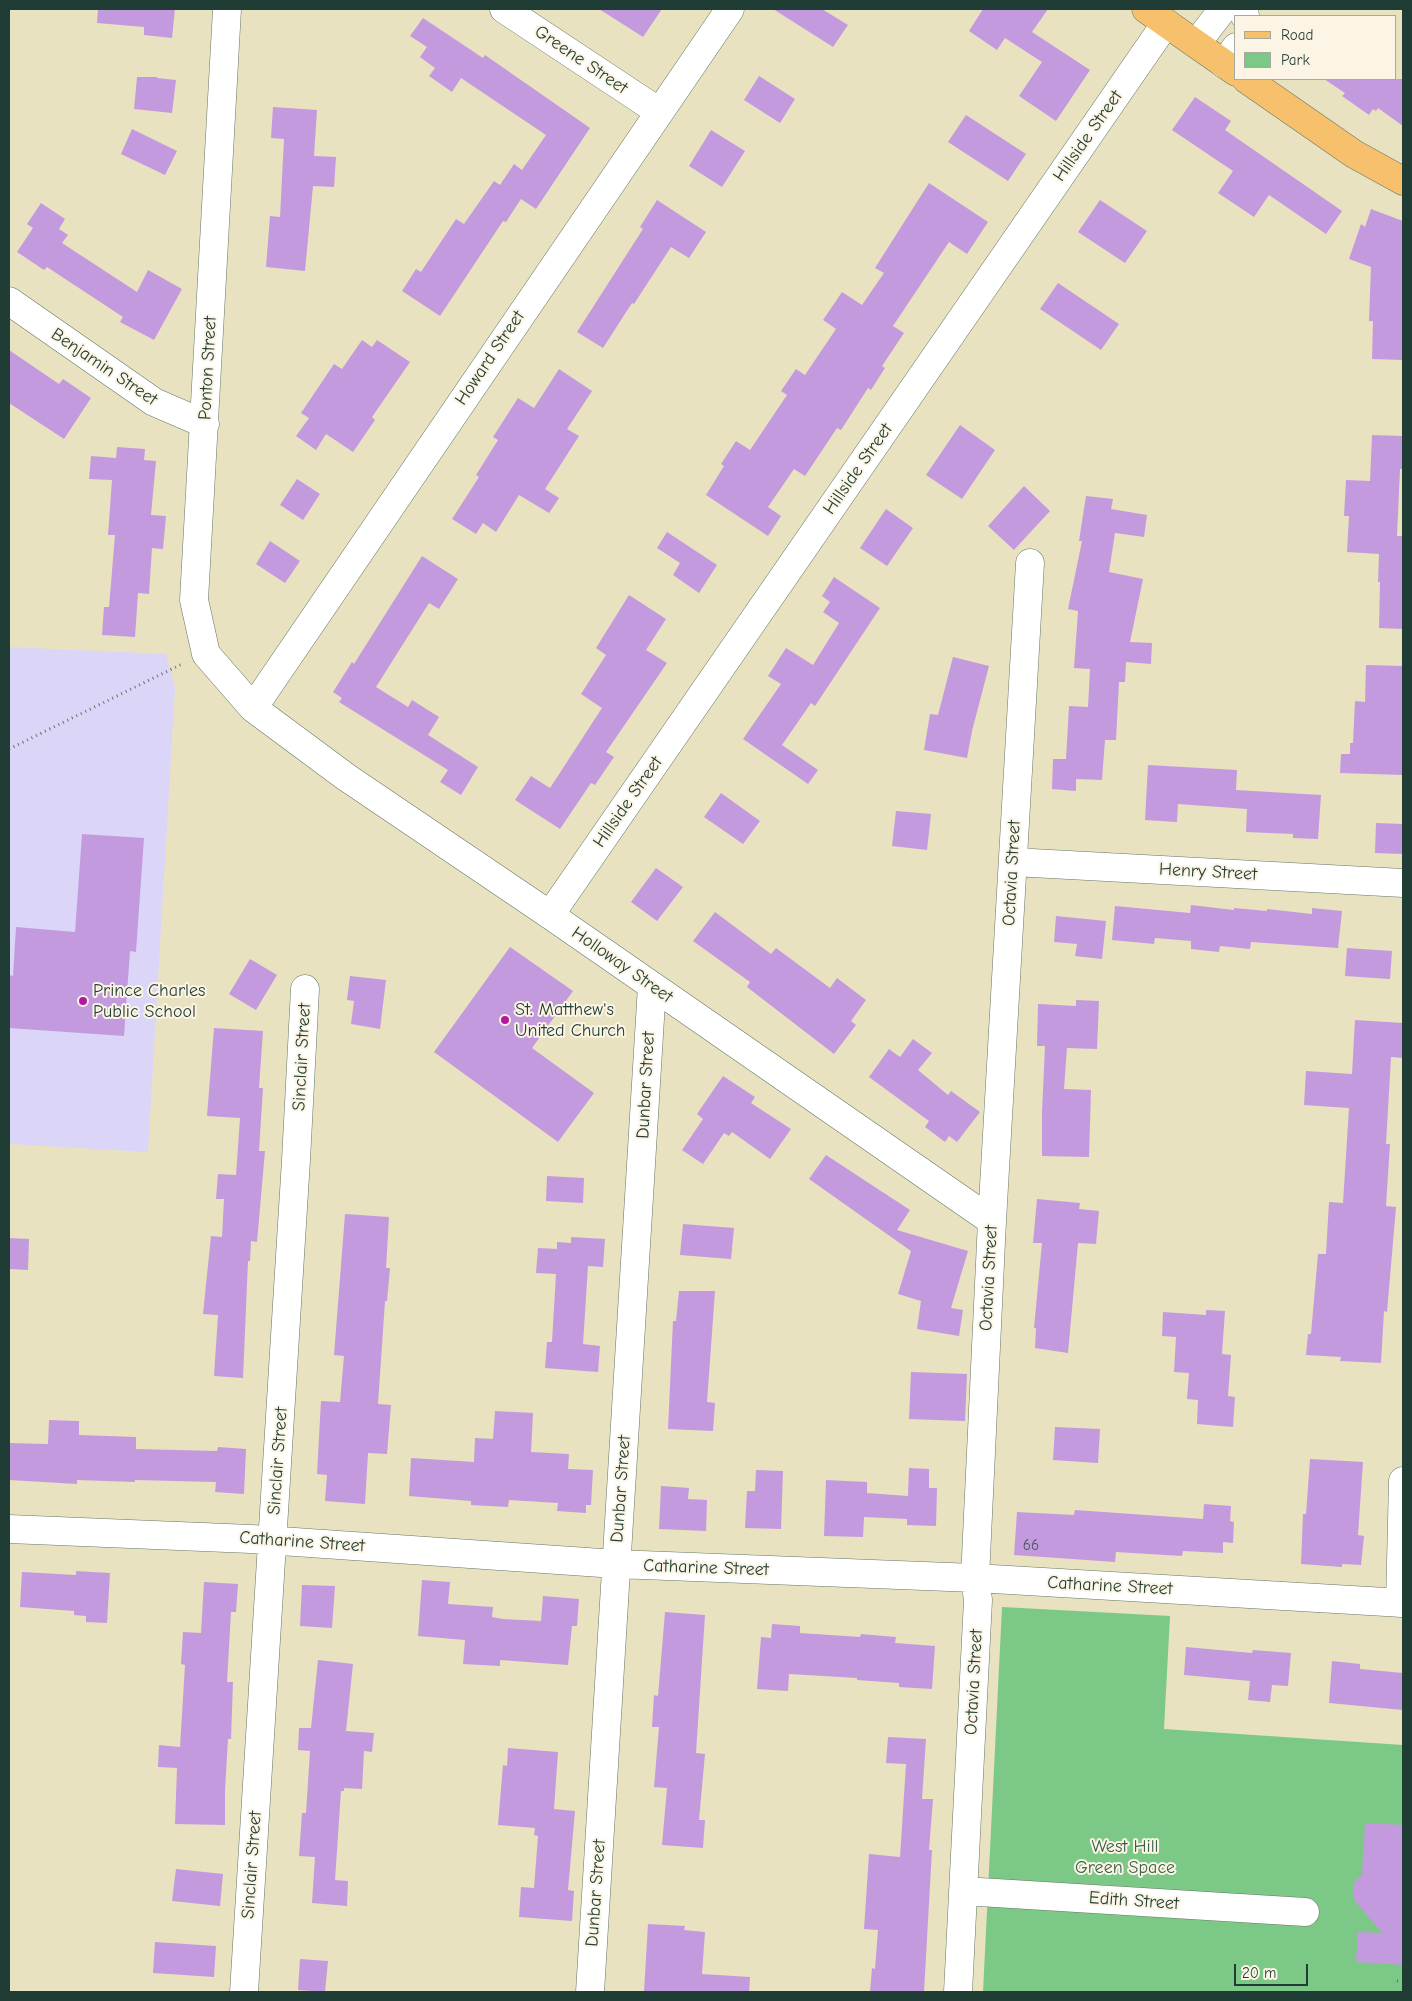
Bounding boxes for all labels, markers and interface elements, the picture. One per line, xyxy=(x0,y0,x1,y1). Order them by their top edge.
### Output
legend xyxy=(1234,15,1397,80)
street label: Greene Street xyxy=(530,21,632,99)
text: Road xyxy=(1281,26,1313,44)
text: Park xyxy=(1281,51,1310,69)
street label: Hillside Street xyxy=(1049,86,1127,186)
street label: Howard Street xyxy=(450,307,530,409)
street label: Ponton Street xyxy=(194,316,222,420)
street label: Benjamin Street xyxy=(47,323,161,411)
street label: Hillside Street xyxy=(819,419,897,519)
street label: Hillside Street xyxy=(589,752,667,852)
street label: Octavia Street xyxy=(998,819,1026,927)
street label: Henry Street xyxy=(1158,859,1258,885)
street label: Holloway Street xyxy=(567,922,677,1008)
place label: Prince Charles Public School xyxy=(93,980,206,1022)
marker: Prince Charles Public School xyxy=(77,995,89,1007)
place label: St. Matthew's United Church xyxy=(515,999,626,1042)
street label: Sinclair Street xyxy=(288,1002,316,1112)
marker: St. Matthew's United Church xyxy=(499,1014,511,1026)
street label: Dunbar Street xyxy=(632,1031,660,1139)
street label: Octavia Street xyxy=(975,1224,1003,1332)
street label: Sinclair Street xyxy=(263,1406,293,1516)
street label: Dunbar Street xyxy=(606,1435,636,1543)
street label: Catharine Street xyxy=(239,1527,365,1557)
house number: 66 xyxy=(1023,1537,1039,1555)
street label: Catharine Street xyxy=(643,1555,769,1581)
street label: Catharine Street xyxy=(1047,1572,1173,1600)
street label: Octavia Street xyxy=(960,1628,988,1736)
street label: Sinclair Street xyxy=(237,1810,267,1920)
park label: West Hill Green Space xyxy=(1075,1836,1175,1878)
street label: Dunbar Street xyxy=(581,1839,611,1947)
street label: Edith Street xyxy=(1088,1887,1180,1915)
scale bar xyxy=(1237,1954,1311,1986)
text: 20 m xyxy=(1242,1964,1276,1982)

